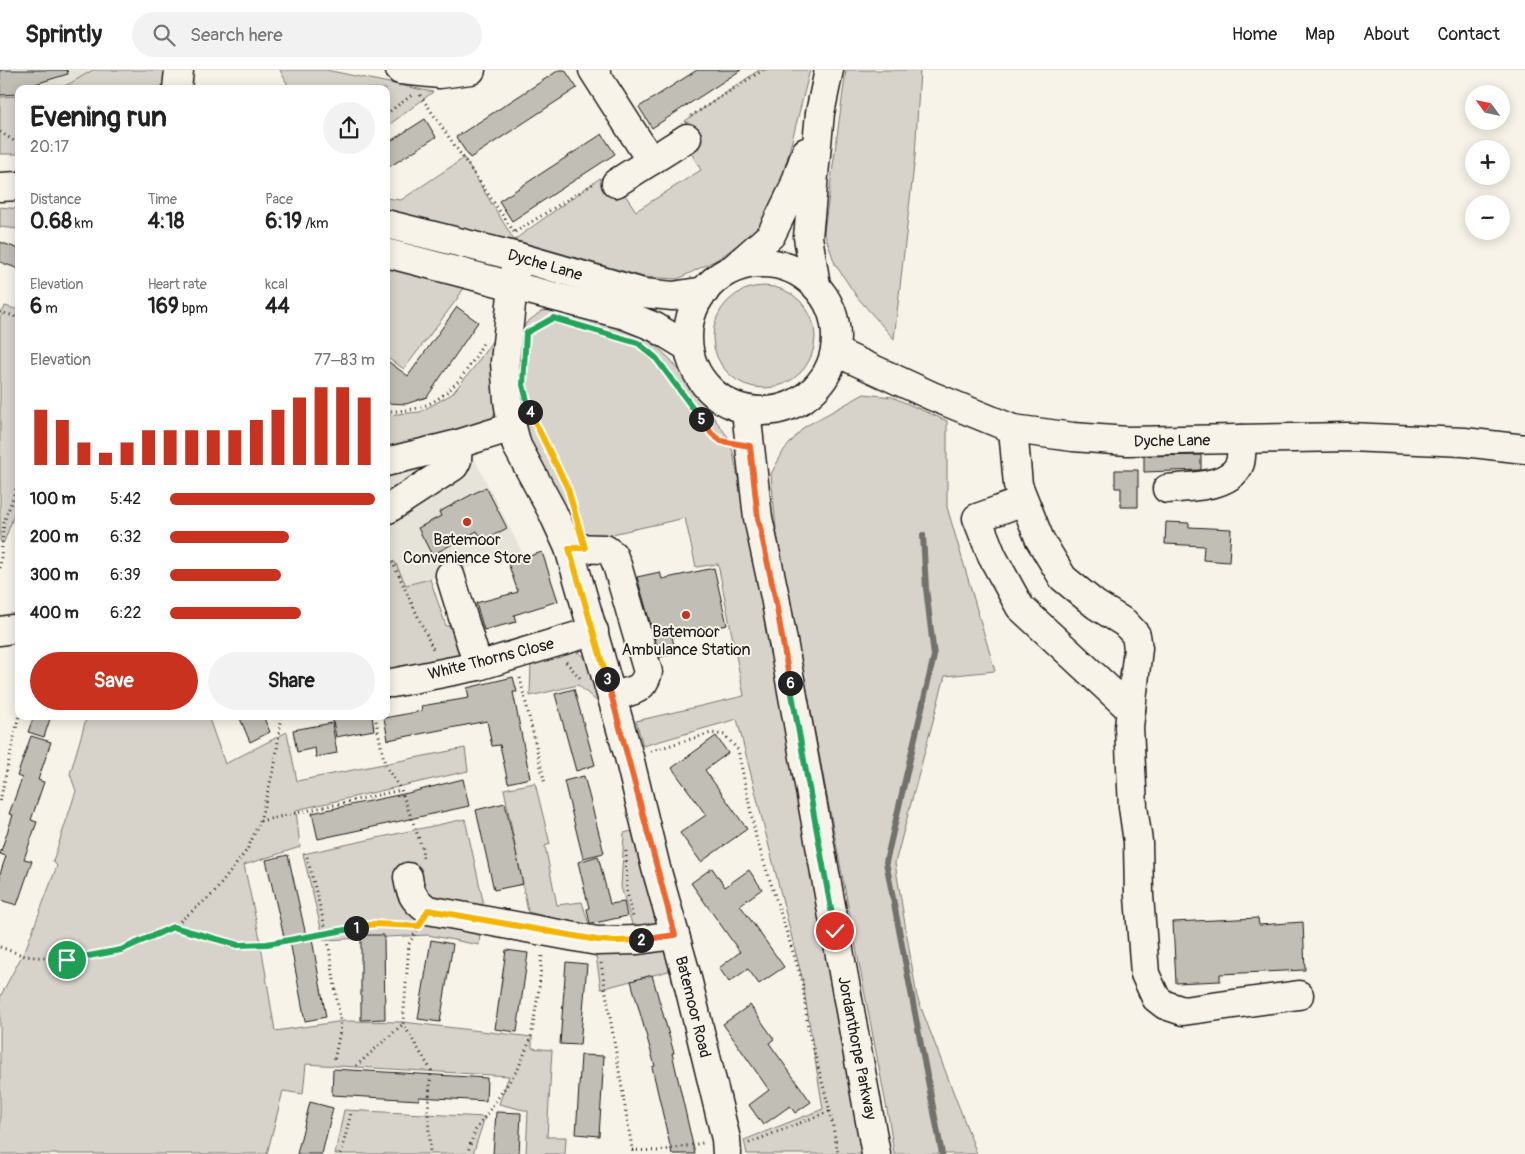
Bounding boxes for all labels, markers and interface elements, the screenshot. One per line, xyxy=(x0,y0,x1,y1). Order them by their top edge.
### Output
search box xyxy=(132,12,482,57)
text: Sprintly xyxy=(25,20,102,49)
icon: search xyxy=(150,21,178,49)
text: Search here xyxy=(190,23,283,47)
text: Home xyxy=(1232,23,1277,46)
text: Map xyxy=(1305,23,1335,46)
text: About xyxy=(1363,23,1409,46)
text: Contact xyxy=(1437,23,1500,46)
north arrow xyxy=(1465,85,1510,130)
map controls xyxy=(1465,85,1510,240)
text: Evening run xyxy=(30,100,167,135)
button: share xyxy=(323,102,375,154)
text: 20:17 xyxy=(30,137,69,157)
button: + xyxy=(1465,140,1510,185)
text: Distance xyxy=(30,191,81,208)
text: Time xyxy=(148,191,177,208)
text: Pace xyxy=(265,191,293,208)
button: − xyxy=(1465,195,1510,240)
text: 0.68 xyxy=(30,208,72,235)
text: 4:18 xyxy=(148,208,184,235)
text: 6:19 xyxy=(265,208,302,235)
text: km xyxy=(72,215,93,232)
text: /km xyxy=(302,215,329,232)
street label: Dyche Lane xyxy=(505,245,585,285)
text: Elevation xyxy=(30,276,83,293)
text: Heart rate xyxy=(148,276,207,293)
text: kcal xyxy=(265,276,288,293)
text: 6 xyxy=(30,293,42,320)
text: 169 xyxy=(148,293,179,320)
text: 44 xyxy=(265,293,290,320)
text: m xyxy=(42,300,58,317)
text: bpm xyxy=(179,300,208,317)
text: Elevation xyxy=(30,350,91,370)
text: 77–83 m xyxy=(314,350,375,370)
pin: 4 xyxy=(518,400,542,424)
text: 4 xyxy=(526,404,535,421)
pin: 5 xyxy=(688,406,714,432)
text: 5 xyxy=(698,411,705,428)
street label: Dyche Lane xyxy=(1133,430,1211,452)
text: 100 m xyxy=(30,489,76,509)
text: 5:42 xyxy=(110,489,141,509)
marker: Batemoor Convenience Store xyxy=(461,516,473,528)
text: 200 m xyxy=(30,527,78,547)
text: 6:32 xyxy=(110,527,141,547)
place label: Batemoor Convenience Store xyxy=(403,530,531,568)
text: 300 m xyxy=(30,565,78,585)
text: 6:39 xyxy=(110,565,141,585)
text: 400 m xyxy=(30,603,79,623)
text: 6:22 xyxy=(110,603,141,623)
marker: Batemoor Ambulance Station xyxy=(680,609,692,621)
place label: Batemoor Ambulance Station xyxy=(621,622,751,660)
street label: White Thorns Close xyxy=(426,634,556,684)
button: Save xyxy=(30,652,198,710)
button: Share xyxy=(208,652,375,710)
pin: 3 xyxy=(594,666,620,692)
pin: 6 xyxy=(778,670,802,696)
text: 3 xyxy=(604,671,611,688)
text: 6 xyxy=(786,675,795,692)
pin xyxy=(814,910,856,952)
pin: 1 xyxy=(344,916,368,940)
icon: check xyxy=(821,917,849,945)
text: 1 xyxy=(354,920,359,937)
pin: 2 xyxy=(628,928,654,952)
text: 2 xyxy=(638,932,645,949)
pin xyxy=(46,939,88,981)
icon: arrive xyxy=(53,946,81,974)
street label: Batemoor Road xyxy=(671,954,715,1060)
street label: Jordanthorpe Parkway xyxy=(833,975,881,1122)

